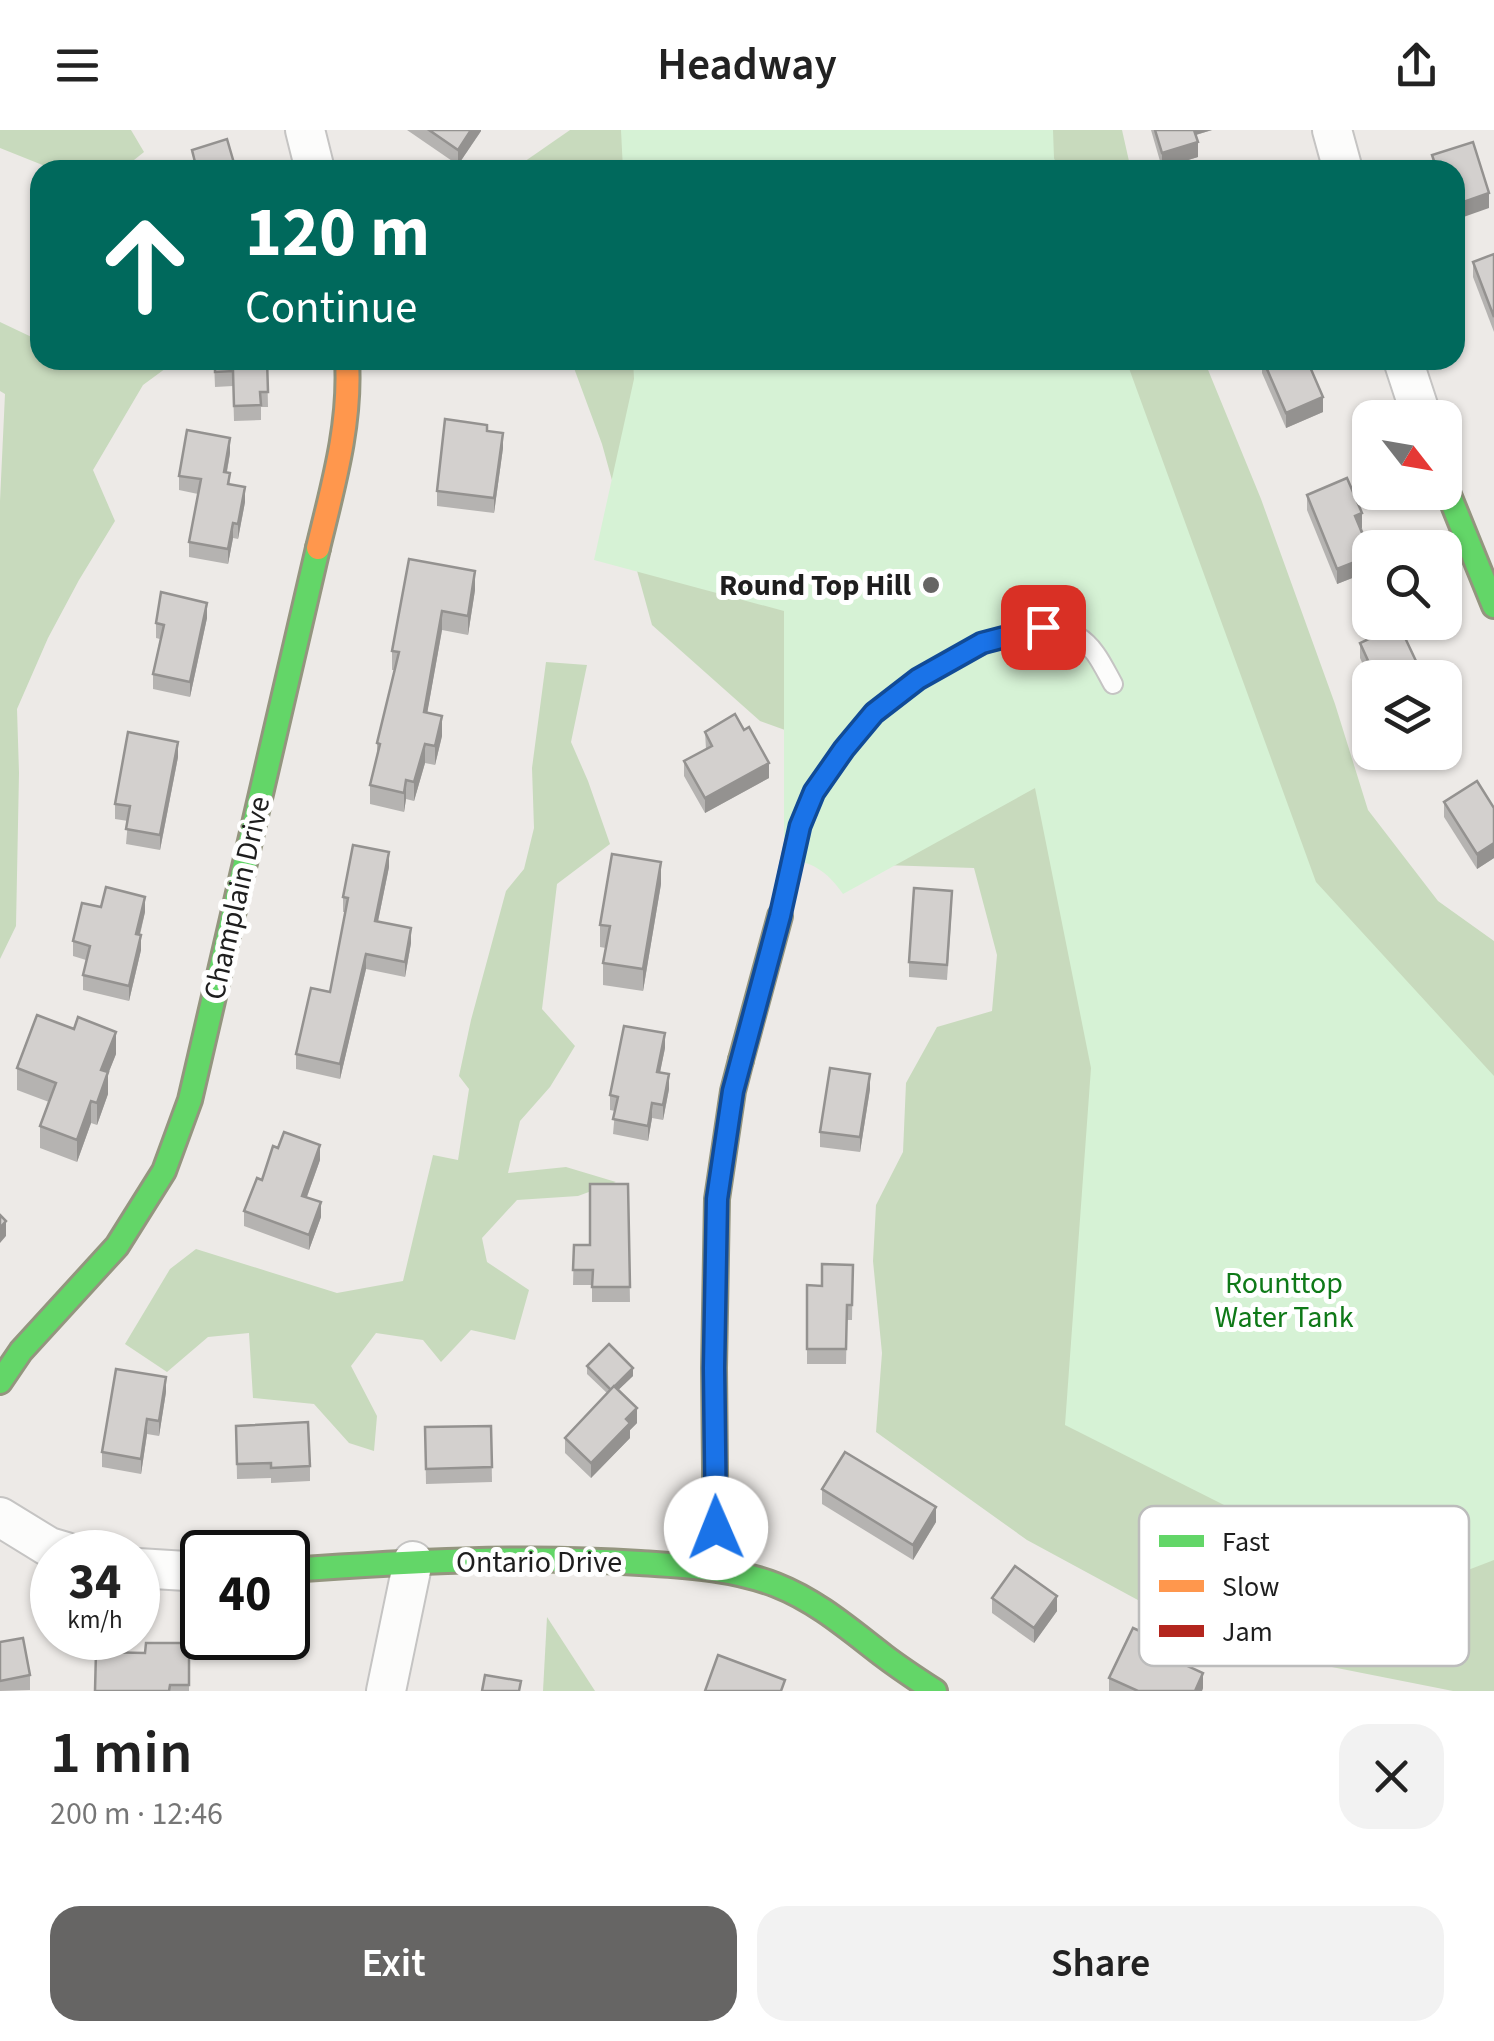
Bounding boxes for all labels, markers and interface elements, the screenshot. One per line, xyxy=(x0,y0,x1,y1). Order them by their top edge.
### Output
text: Headway xyxy=(657,33,837,97)
icon: menu xyxy=(50,38,105,93)
icon: share xyxy=(1389,38,1444,93)
text: 120 m xyxy=(245,183,430,283)
icon: ahead xyxy=(80,200,210,330)
text: Continue xyxy=(245,276,417,340)
north arrow xyxy=(1352,400,1462,510)
map controls xyxy=(1352,400,1462,770)
button: search xyxy=(1352,530,1462,640)
place label: Round Top Hill xyxy=(719,564,911,607)
marker: Round Top Hill xyxy=(920,574,942,596)
pin xyxy=(1001,585,1086,670)
icon: arrive xyxy=(1016,600,1071,655)
button: layers xyxy=(1352,660,1462,770)
street label: Champlain Drive xyxy=(193,792,281,1004)
park label: Rounttop Water Tank xyxy=(1214,1262,1354,1339)
position arrow xyxy=(664,1476,768,1580)
legend xyxy=(1139,1506,1469,1666)
text: Fast xyxy=(1222,1522,1270,1562)
speed limit sign: 40 xyxy=(180,1530,310,1660)
street label: Ontario Drive xyxy=(456,1541,622,1584)
text: 34 xyxy=(69,1547,121,1618)
text: Slow xyxy=(1222,1567,1279,1607)
text: km/h xyxy=(67,1602,123,1638)
text: Jam xyxy=(1222,1612,1273,1652)
text: 1 min xyxy=(50,1711,193,1796)
button: close xyxy=(1339,1724,1444,1829)
text: 200 m · 12:46 xyxy=(50,1791,223,1837)
button: Exit xyxy=(50,1906,737,2021)
button: Share xyxy=(757,1906,1444,2021)

